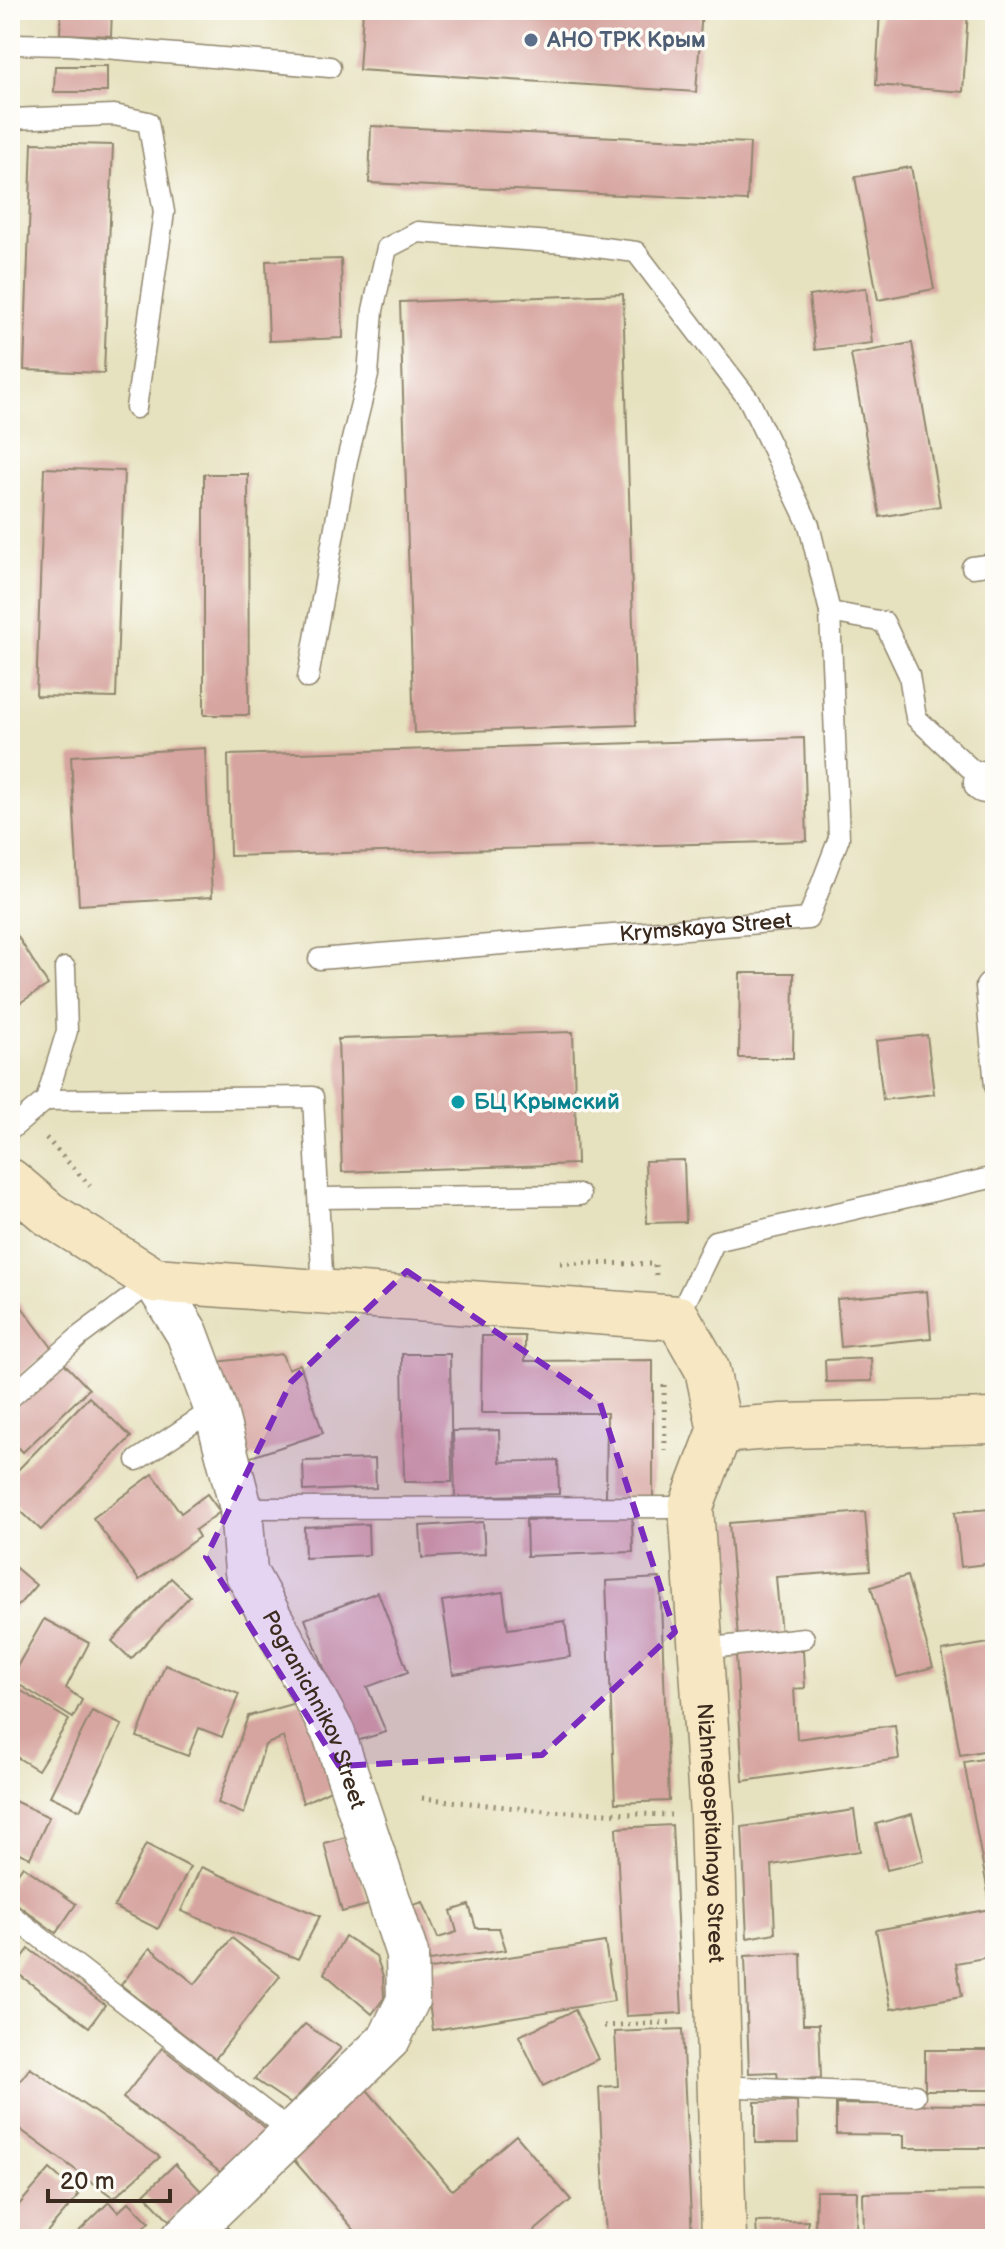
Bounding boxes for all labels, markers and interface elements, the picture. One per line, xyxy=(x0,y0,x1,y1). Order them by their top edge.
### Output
place label: АНО ТРК Крым xyxy=(546,27,706,54)
marker: АНО ТРК Крым xyxy=(522,31,540,49)
street label: Krymskaya Street xyxy=(618,907,793,948)
place label: БЦ Крымский xyxy=(474,1089,620,1116)
marker: БЦ Крымский xyxy=(449,1093,467,1111)
street label: Pogranichnikov Street xyxy=(256,1606,371,1812)
street label: Nizhnegospitalnaya Street xyxy=(691,1702,730,1964)
scale bar xyxy=(48,2153,170,2203)
text: 20 m xyxy=(60,2167,115,2196)

